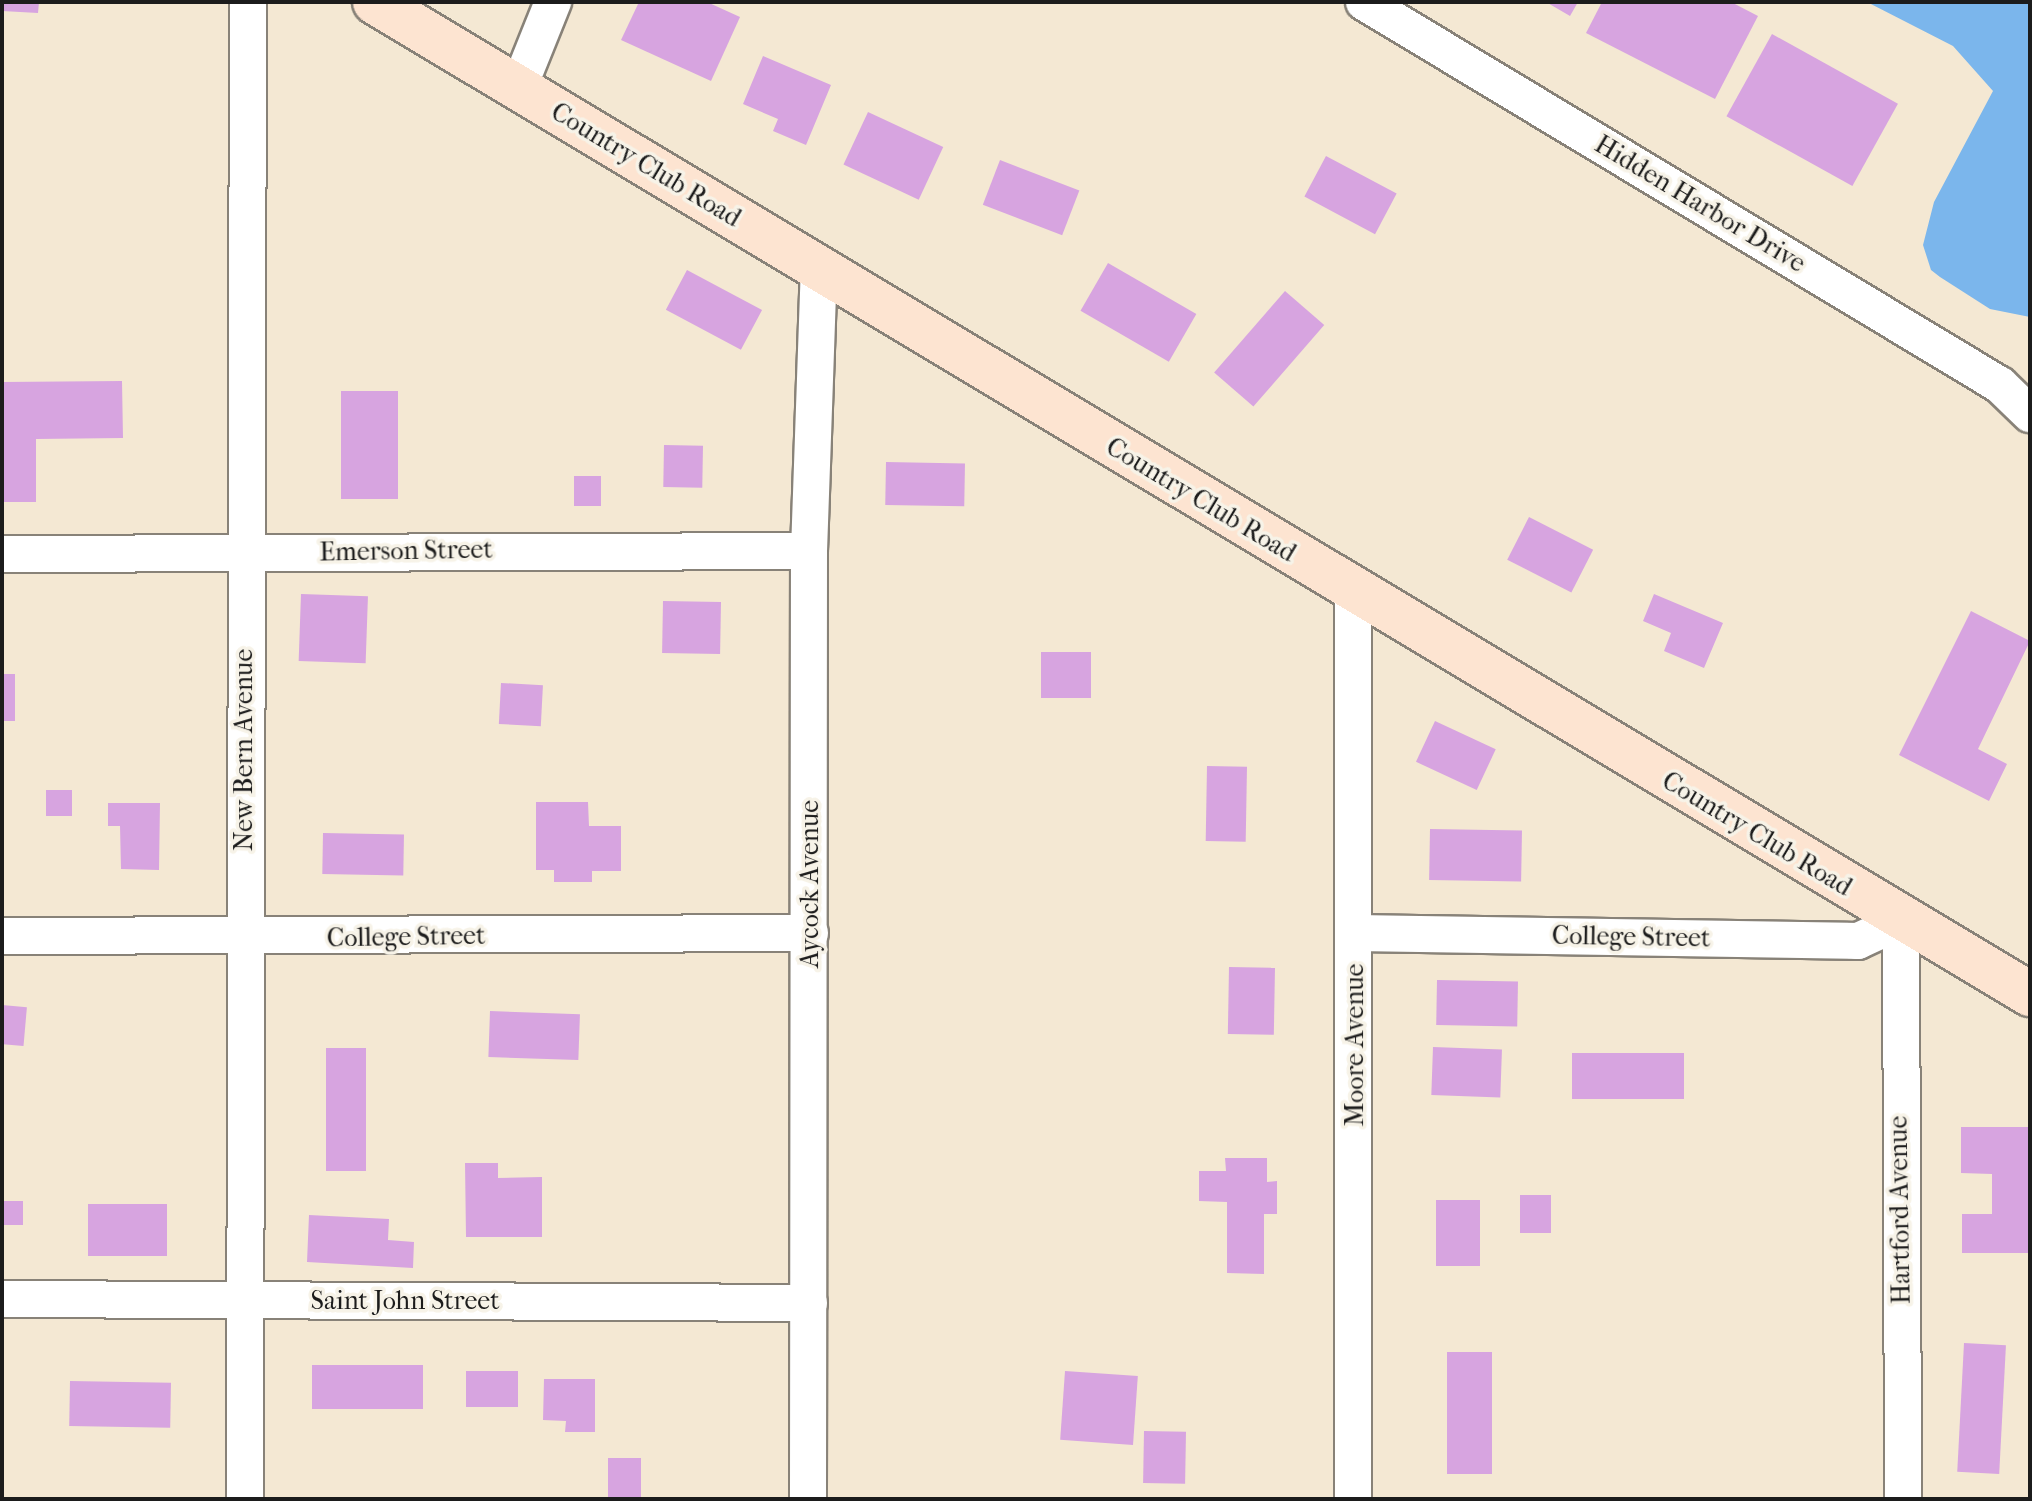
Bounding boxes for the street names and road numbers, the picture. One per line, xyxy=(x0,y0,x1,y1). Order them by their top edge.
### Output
street label: Country Club Road xyxy=(545,96,747,234)
street label: Hidden Harbor Drive xyxy=(1589,129,1811,279)
street label: Country Club Road xyxy=(1100,431,1302,569)
street label: Emerson Street xyxy=(319,534,493,568)
street label: New Bern Avenue xyxy=(228,649,260,851)
street label: Country Club Road xyxy=(1656,765,1858,903)
street label: Aycock Avenue xyxy=(794,800,826,968)
street label: College Street xyxy=(327,920,485,954)
street label: College Street xyxy=(1552,920,1710,954)
street label: Moore Avenue xyxy=(1339,964,1371,1126)
street label: Hartford Avenue xyxy=(1883,1115,1917,1305)
street label: Saint John Street xyxy=(311,1285,499,1317)

